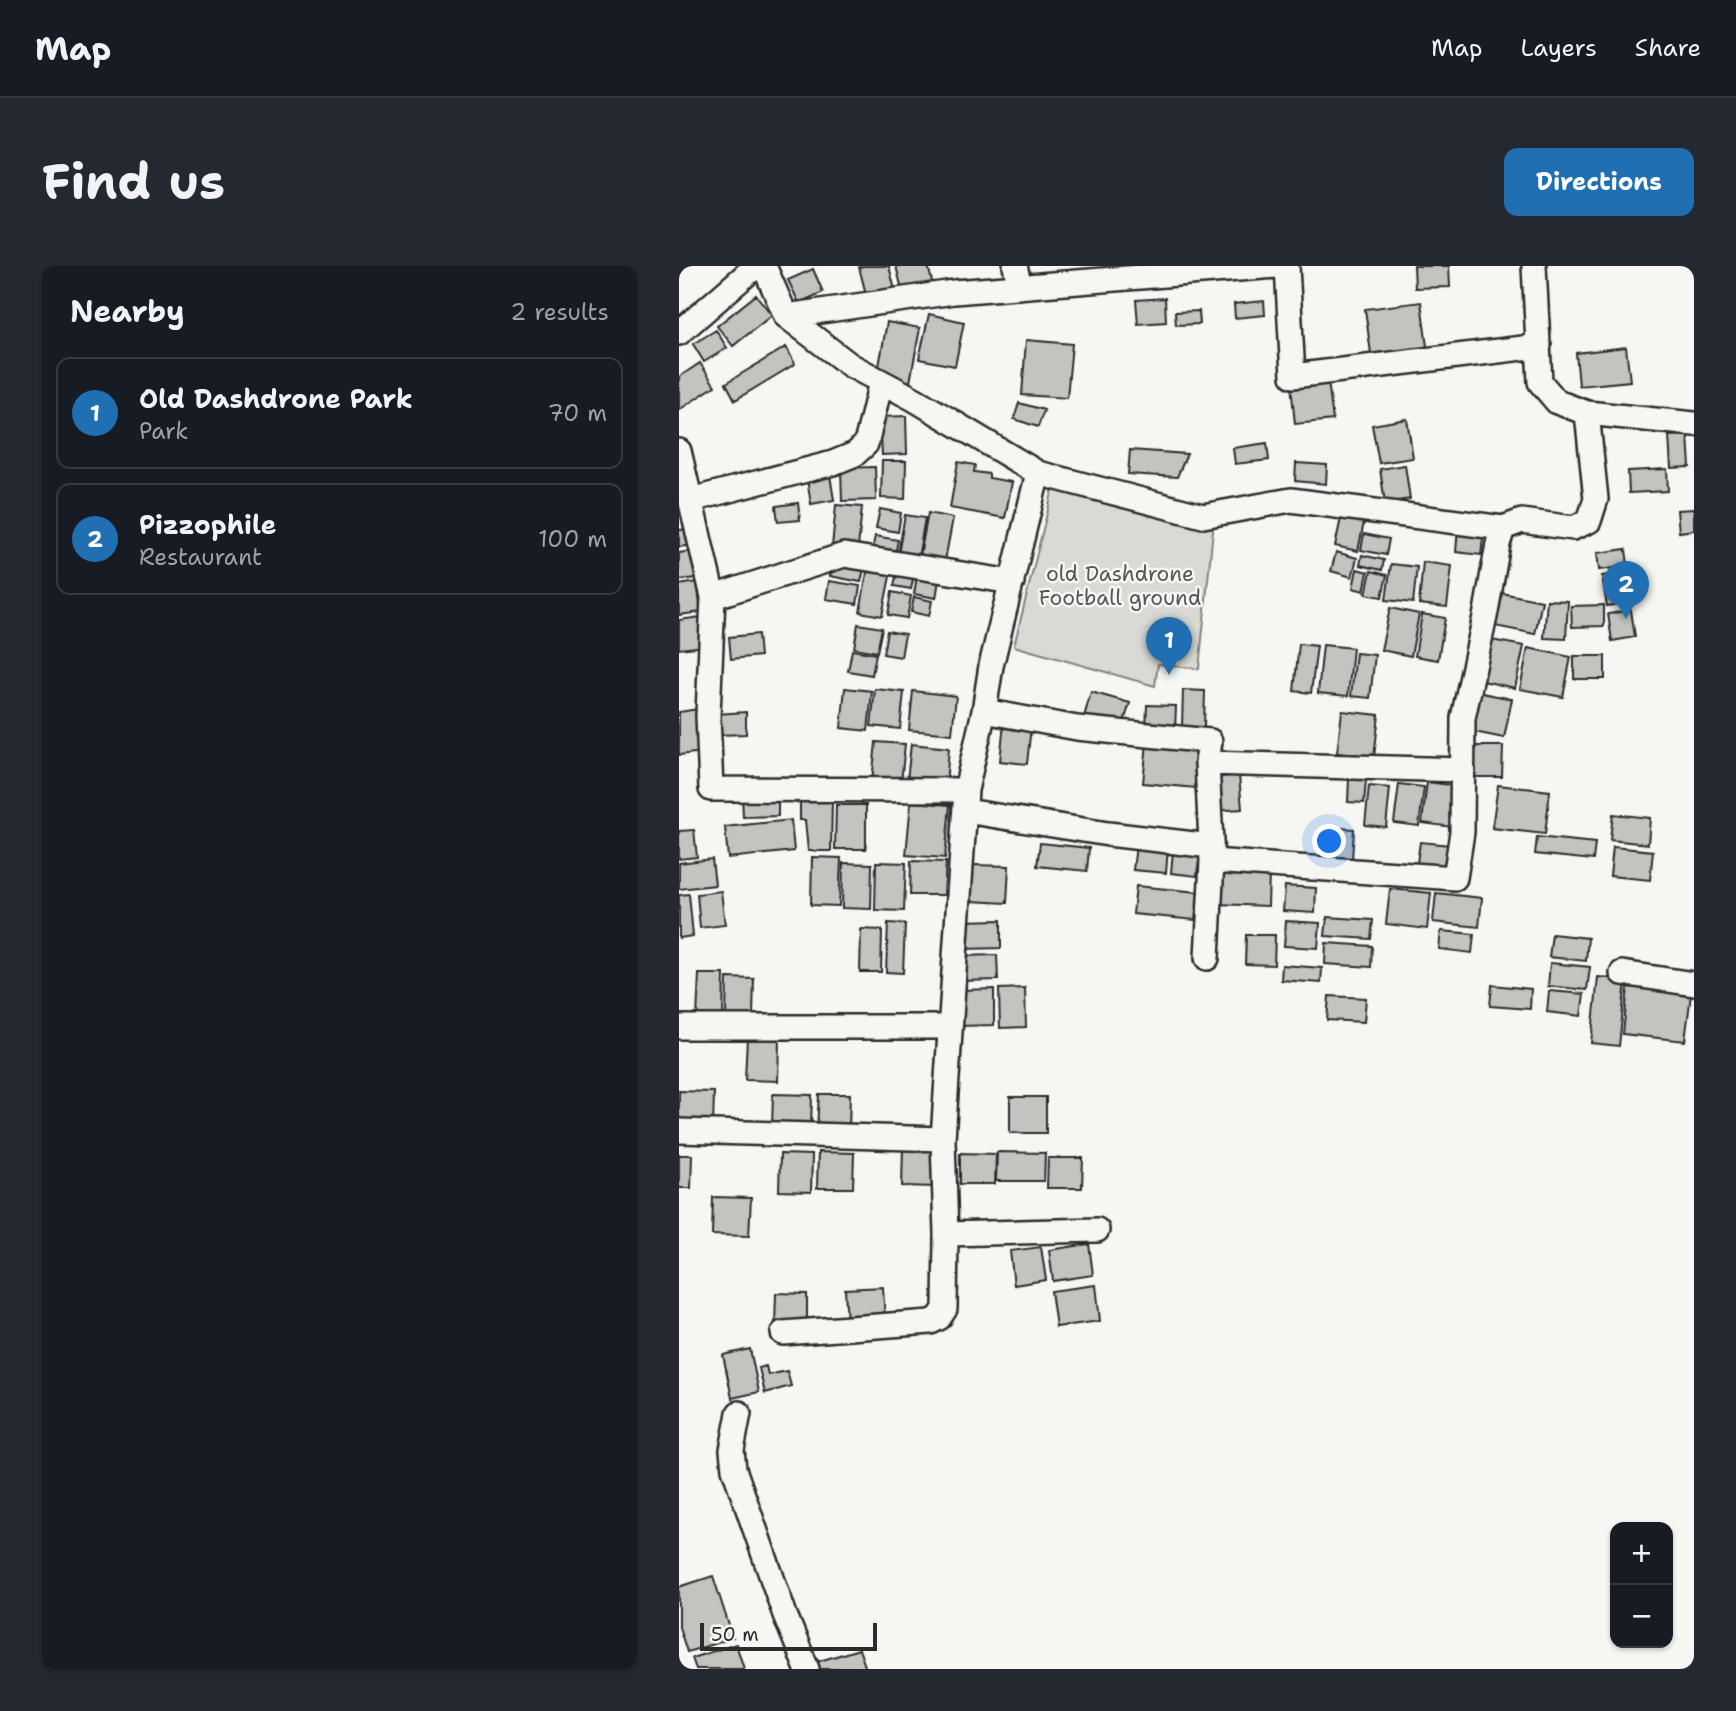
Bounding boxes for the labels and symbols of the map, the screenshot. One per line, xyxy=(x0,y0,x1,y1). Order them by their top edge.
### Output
park label: old Dashdrone Football ground xyxy=(1039,560,1201,612)
pin: 2 xyxy=(1603,561,1649,619)
pin: 1 xyxy=(1146,617,1192,675)
your location xyxy=(1312,824,1346,858)
scale bar xyxy=(700,1620,877,1652)

